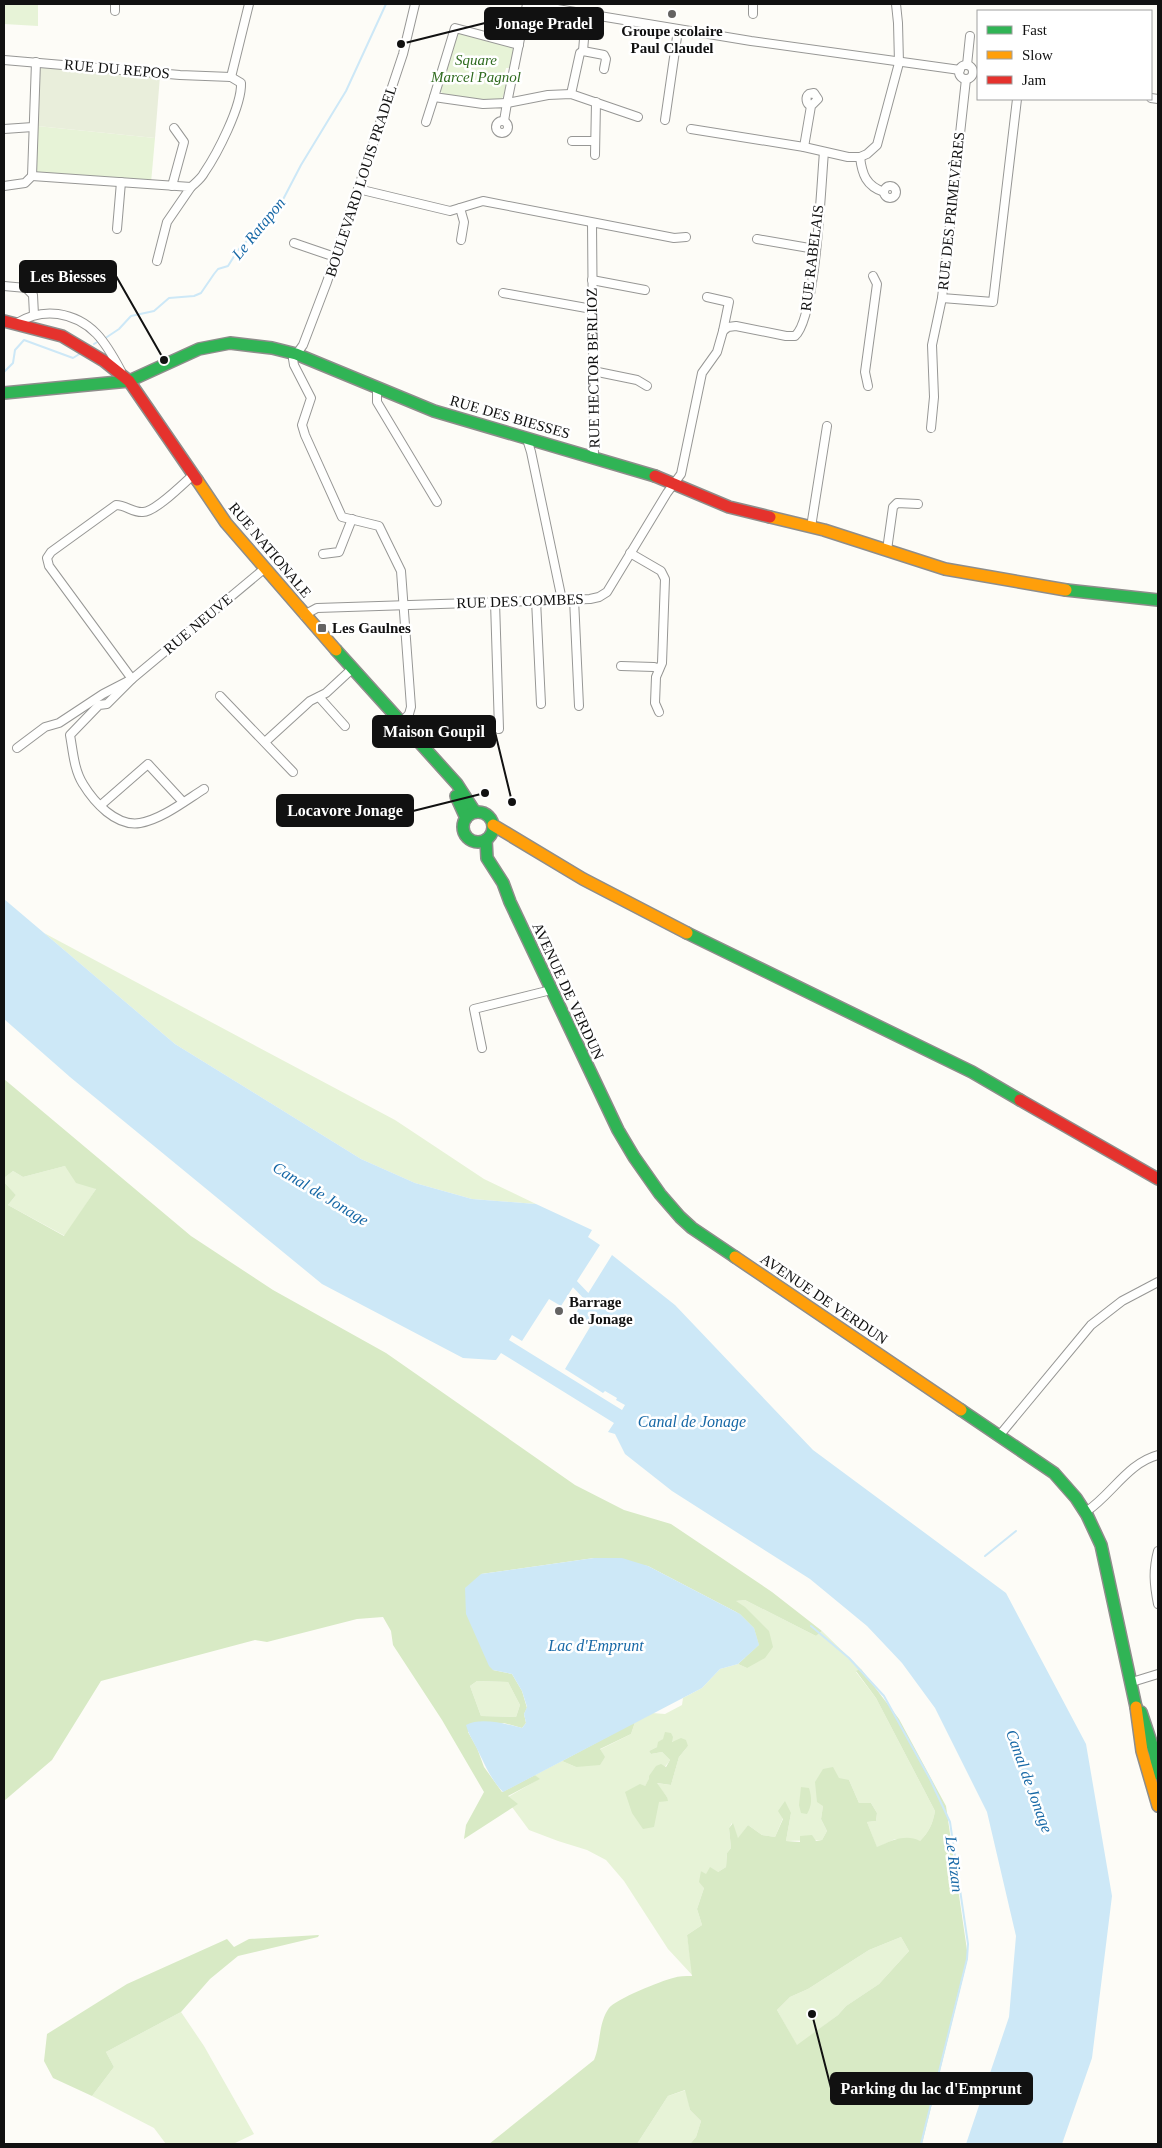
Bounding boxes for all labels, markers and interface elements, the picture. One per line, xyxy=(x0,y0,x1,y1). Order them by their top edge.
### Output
callout: Jonage Pradel xyxy=(485,8,603,39)
marker: Groupe scolaire Paul Claudel xyxy=(666,8,678,20)
legend xyxy=(977,10,1152,100)
text: Jonage Pradel xyxy=(495,15,593,33)
text: Fast xyxy=(1022,22,1048,38)
place label: Groupe scolaire Paul Claudel xyxy=(621,23,723,56)
text: Slow xyxy=(1022,47,1053,63)
park label: Square Marcel Pagnol xyxy=(430,52,521,85)
street label: RUE DU REPOS xyxy=(64,56,170,82)
text: Jam xyxy=(1022,72,1046,88)
street label: BOULEVARD LOUIS PRADEL xyxy=(322,83,400,279)
street label: RUE DES PRIMEVÈRES xyxy=(935,131,967,291)
water label: Le Ratapon xyxy=(228,194,289,264)
street label: RUE RABELAIS xyxy=(798,204,826,312)
callout: Les Biesses xyxy=(20,261,116,292)
text: Les Biesses xyxy=(30,268,106,285)
street label: RUE HECTOR BERLIOZ xyxy=(584,288,602,448)
street label: RUE DES BIESSES xyxy=(448,392,572,442)
street label: RUE NATIONALE xyxy=(226,499,314,601)
street label: RUE NEUVE xyxy=(160,591,236,657)
street label: RUE DES COMBES xyxy=(456,591,584,611)
place label: Les Gaulnes xyxy=(332,620,411,636)
marker: Les Gaulnes xyxy=(316,622,328,634)
callout: Maison Goupil xyxy=(373,716,495,747)
text: Maison Goupil xyxy=(383,723,485,741)
callout: Locavore Jonage xyxy=(277,795,413,826)
text: Locavore Jonage xyxy=(287,802,403,820)
street label: AVENUE DE VERDUN xyxy=(529,920,607,1062)
water label: Canal de Jonage xyxy=(269,1158,372,1229)
street label: AVENUE DE VERDUN xyxy=(758,1251,891,1348)
place label: Barrage de Jonage xyxy=(569,1294,633,1327)
marker: Barrage de Jonage xyxy=(553,1305,565,1317)
water label: Canal de Jonage xyxy=(638,1413,746,1431)
water label: Lac d'Emprunt xyxy=(547,1637,644,1655)
water label: Canal de Jonage xyxy=(1002,1727,1056,1835)
water label: Le Rizan xyxy=(943,1834,966,1893)
callout: Parking du lac d'Emprunt xyxy=(831,2073,1032,2104)
text: Parking du lac d'Emprunt xyxy=(841,2080,1022,2098)

